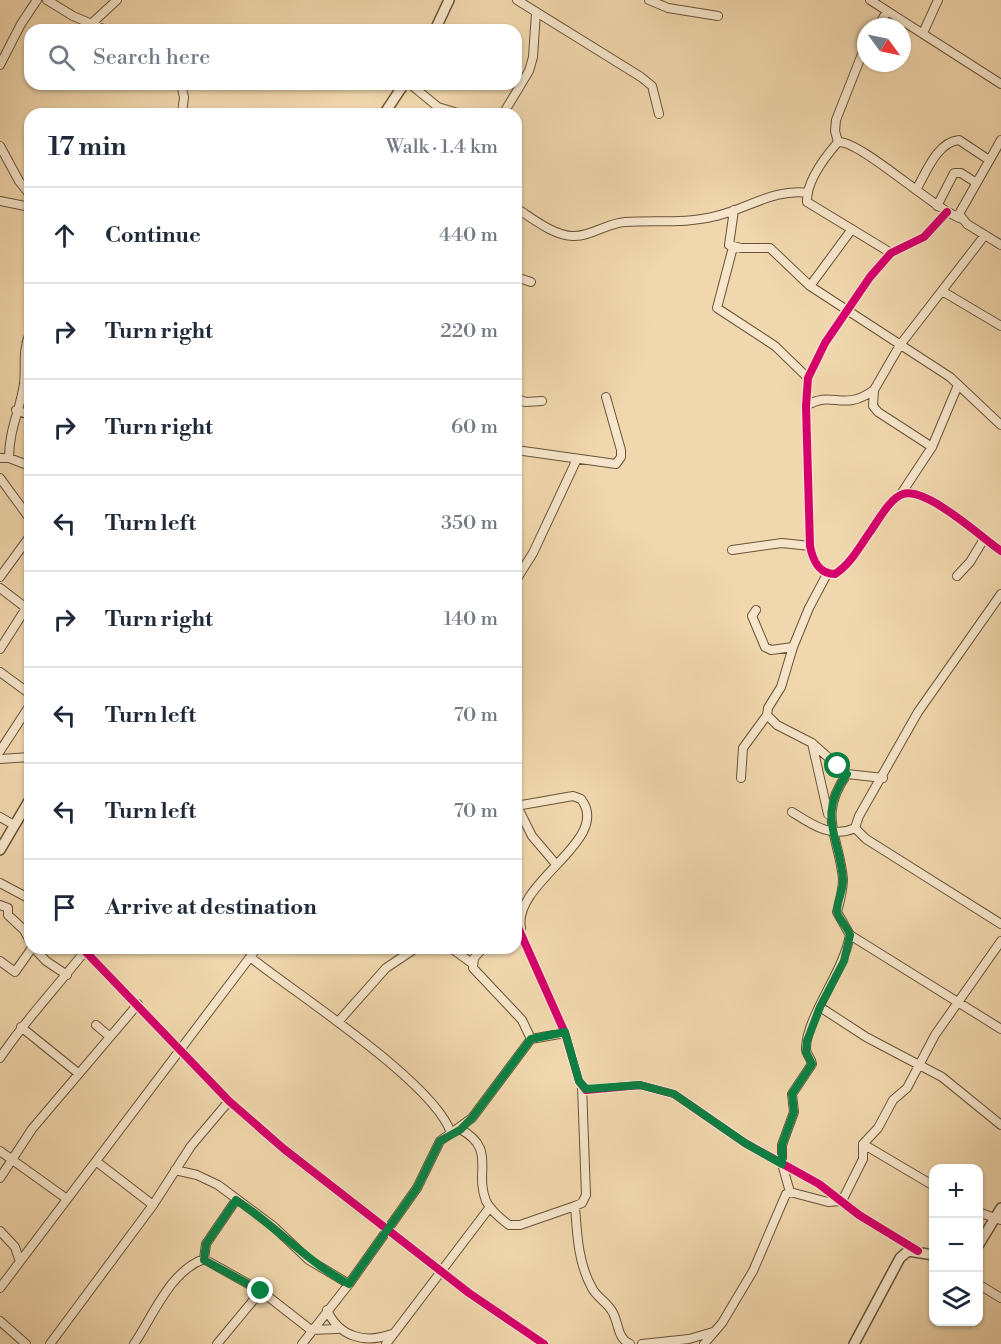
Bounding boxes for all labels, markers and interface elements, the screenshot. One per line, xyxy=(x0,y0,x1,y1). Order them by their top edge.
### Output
north arrow xyxy=(857,18,911,72)
search box xyxy=(24,24,522,90)
icon: search xyxy=(45,41,78,74)
text: Search here xyxy=(93,44,210,71)
text: 17 min xyxy=(48,131,126,163)
text: Walk · 1.4 km xyxy=(386,135,498,160)
icon: ahead xyxy=(48,219,81,252)
text: Continue xyxy=(105,222,201,249)
text: 440 m xyxy=(439,223,498,248)
icon: right xyxy=(48,315,81,348)
text: Turn right xyxy=(105,318,213,345)
text: 220 m xyxy=(440,319,498,344)
icon: right xyxy=(48,411,81,444)
text: Turn right xyxy=(105,414,213,441)
text: 60 m xyxy=(451,415,498,440)
icon: left xyxy=(48,507,81,540)
text: Turn left xyxy=(105,510,196,537)
text: 350 m xyxy=(441,511,498,536)
icon: right xyxy=(48,603,81,636)
text: Turn right xyxy=(105,606,213,633)
text: 140 m xyxy=(443,607,498,632)
icon: left xyxy=(48,699,81,732)
text: Turn left xyxy=(105,702,196,729)
text: 70 m xyxy=(454,703,498,728)
route start xyxy=(824,752,850,778)
icon: left xyxy=(48,795,81,828)
text: Turn left xyxy=(105,798,196,825)
text: 70 m xyxy=(454,799,498,824)
icon: arrive xyxy=(48,891,81,924)
text: Arrive at destination xyxy=(105,894,317,921)
map controls xyxy=(929,1164,983,1326)
button: + xyxy=(929,1164,983,1218)
button: − xyxy=(929,1218,983,1272)
button: layers xyxy=(929,1272,983,1326)
route end xyxy=(247,1277,273,1303)

